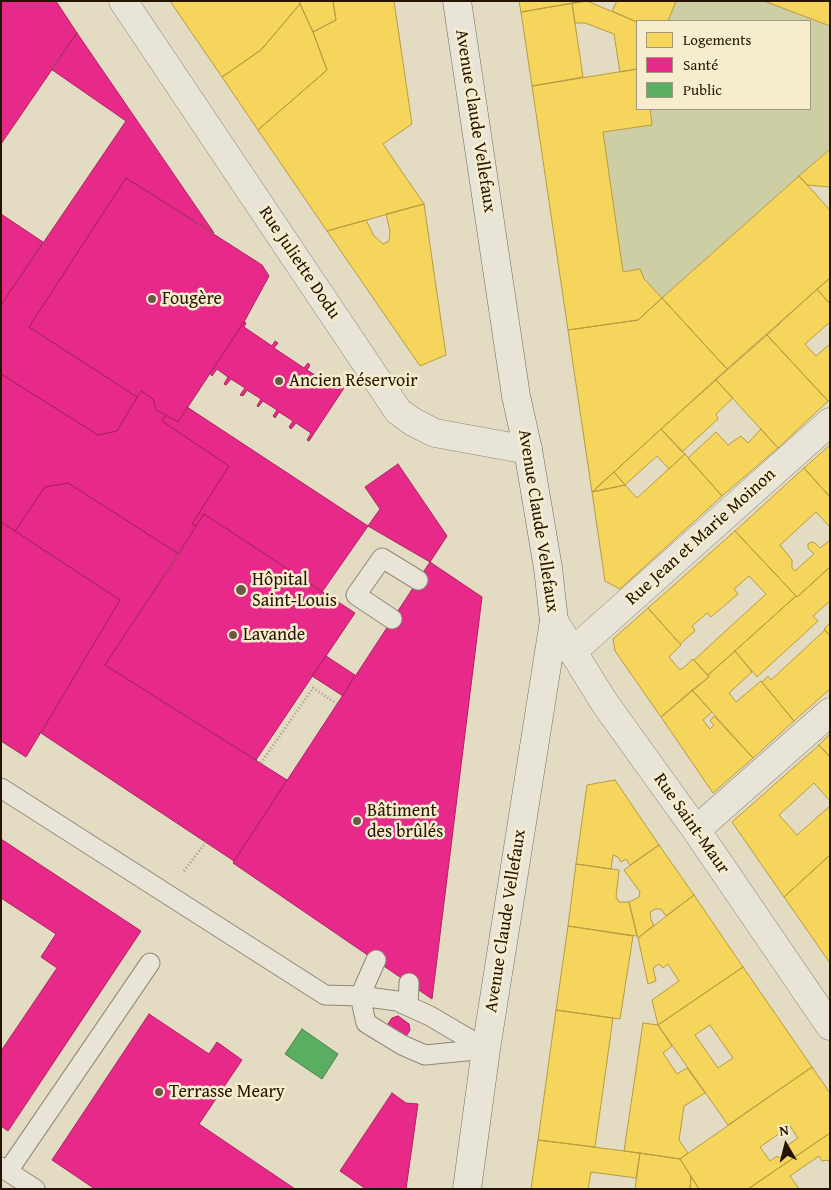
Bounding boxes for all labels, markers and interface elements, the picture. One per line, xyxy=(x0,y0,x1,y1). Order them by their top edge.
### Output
legend xyxy=(636,20,811,110)
street label: Avenue Claude Vellefaux xyxy=(450,28,500,214)
text: Logements xyxy=(683,29,751,50)
text: Santé xyxy=(683,54,718,75)
text: Public xyxy=(683,79,722,100)
street label: Rue Juliette Dodu xyxy=(253,203,345,323)
place label: Fougère xyxy=(162,288,222,310)
marker: Fougère xyxy=(146,293,158,305)
place label: Ancien Réservoir xyxy=(289,370,418,392)
marker: Ancien Réservoir xyxy=(273,375,285,387)
street label: Avenue Claude Vellefaux xyxy=(513,428,563,614)
street label: Rue Jean et Marie Moinon xyxy=(621,464,781,610)
place label: Hôpital Saint-Louis xyxy=(252,569,337,612)
marker: Hôpital Saint-Louis xyxy=(234,583,248,597)
place label: Lavande xyxy=(243,624,305,646)
marker: Lavande xyxy=(227,629,239,641)
street label: Rue Saint-Maur xyxy=(648,770,734,878)
place label: Bâtiment des brûlés xyxy=(367,800,443,842)
marker: Bâtiment des brûlés xyxy=(351,815,363,827)
street label: Avenue Claude Vellefaux xyxy=(481,828,531,1014)
place label: Terrasse Meary xyxy=(169,1081,285,1103)
marker: Terrasse Meary xyxy=(153,1086,165,1098)
north arrow xyxy=(761,1120,811,1170)
text: N xyxy=(778,1120,790,1141)

